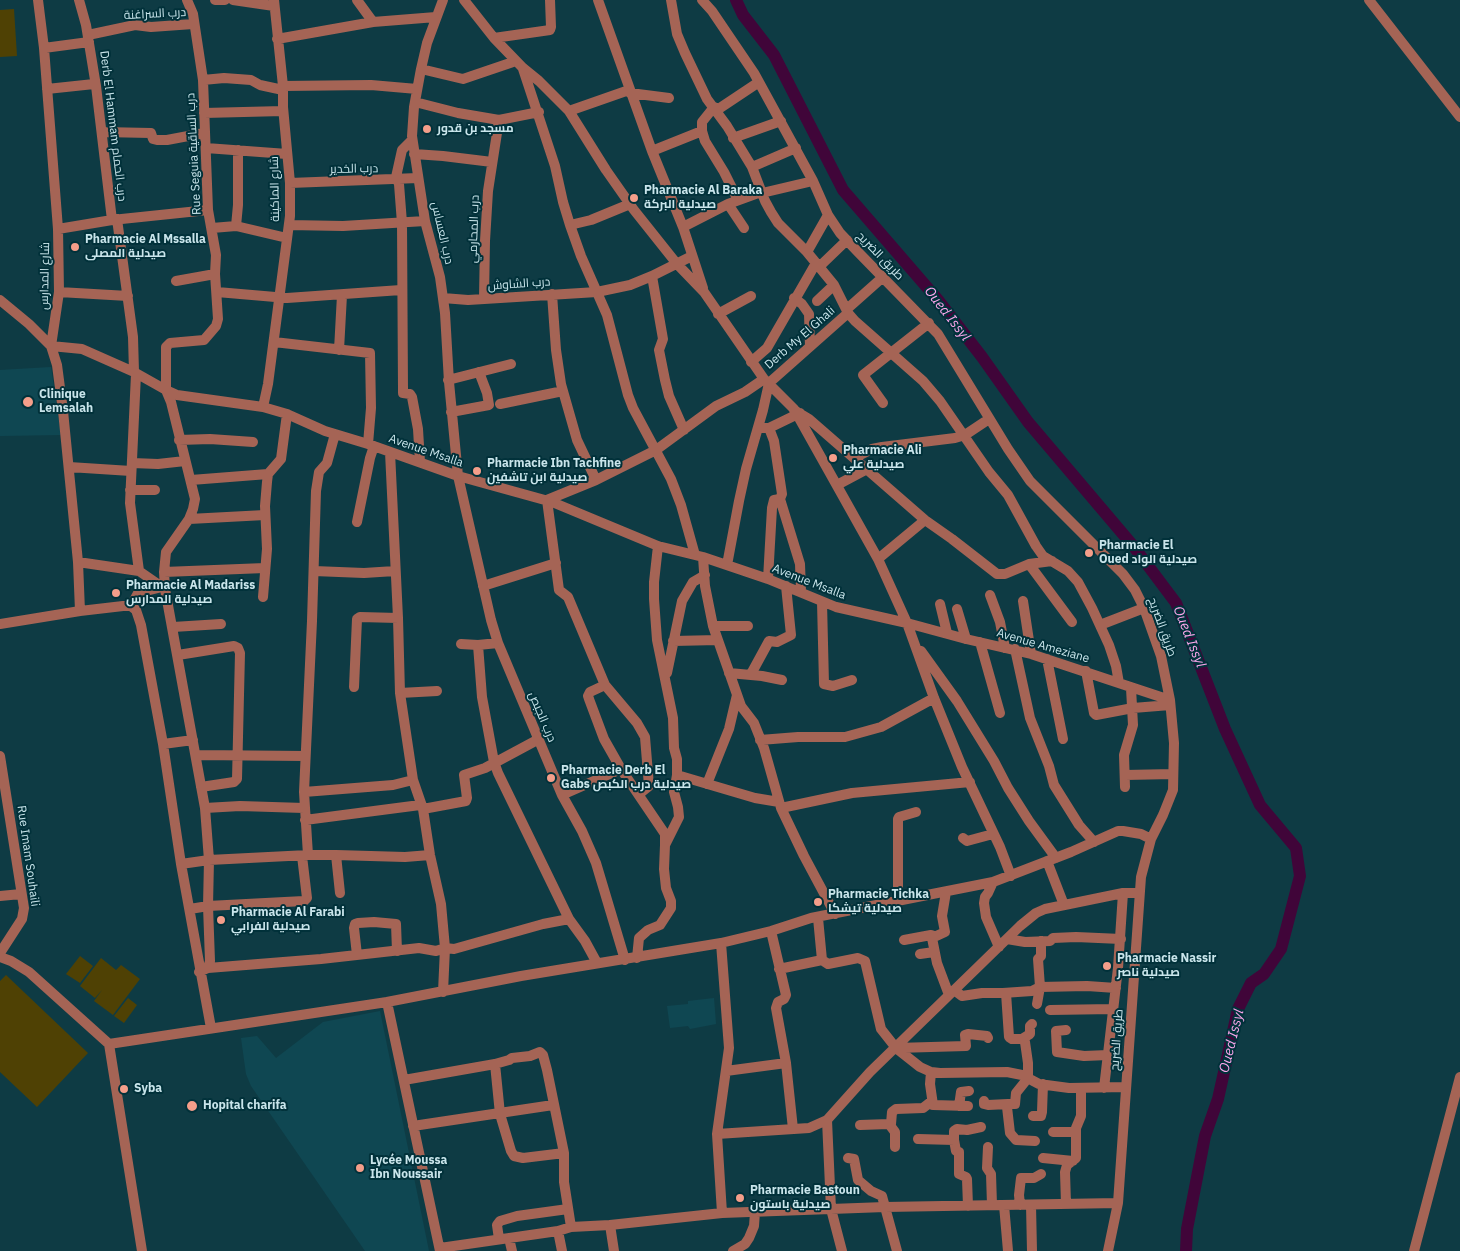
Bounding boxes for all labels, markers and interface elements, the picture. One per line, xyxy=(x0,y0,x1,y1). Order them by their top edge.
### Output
street label: درب السراغنة xyxy=(124,5,186,23)
street label: Derb El Hammam درب الحمام xyxy=(97,50,129,202)
street label: Rue Seguia درب الساقية xyxy=(184,93,204,215)
place label: مسجد بن قدور xyxy=(437,122,514,136)
marker: مسجد بن قدور xyxy=(421,123,433,135)
street label: شارع الماكينة xyxy=(267,156,283,222)
street label: درب الخدير xyxy=(330,161,378,177)
place label: Pharmacie Al Baraka صيدلية البركة xyxy=(644,184,762,212)
marker: Pharmacie Al Baraka صيدلية البركة xyxy=(628,192,640,204)
street label: درب المحارمي xyxy=(466,195,482,263)
street label: درب العساس xyxy=(428,200,456,266)
street label: طريق الضريح xyxy=(853,229,907,283)
place label: Pharmacie Al Mssalla صيدلية المصلى xyxy=(85,233,206,261)
marker: Pharmacie Al Mssalla صيدلية المصلى xyxy=(69,241,81,253)
street label: شارع المدارس xyxy=(37,242,53,310)
street label: درب الشاوش xyxy=(487,275,551,293)
water label: Oued Issyl xyxy=(920,283,974,345)
street label: Derb My El Ghali xyxy=(762,304,838,372)
place label: Clinique Lemsalah xyxy=(39,388,93,416)
marker: Clinique Lemsalah xyxy=(21,395,35,409)
street label: Avenue Msalla xyxy=(387,432,465,470)
place label: Pharmacie Ali صيدلية علي xyxy=(843,444,922,472)
marker: Pharmacie Ali صيدلية علي xyxy=(827,452,839,464)
place label: Pharmacie Ibn Tachfine صيدلية ابن تاشفين xyxy=(487,457,621,485)
marker: Pharmacie Ibn Tachfine صيدلية ابن تاشفين xyxy=(471,465,483,477)
place label: Pharmacie El Oued صيدلية الواد xyxy=(1099,539,1197,567)
marker: Pharmacie El Oued صيدلية الواد xyxy=(1083,547,1095,559)
street label: Avenue Msalla xyxy=(770,561,848,603)
place label: Pharmacie Al Madariss صيدلية المدارس xyxy=(126,579,255,607)
marker: Pharmacie Al Madariss صيدلية المدارس xyxy=(110,587,122,599)
street label: طريق الضريح xyxy=(1145,595,1179,659)
water label: Oued Issyl xyxy=(1169,604,1209,670)
street label: Avenue Ameziane xyxy=(995,626,1091,666)
street label: درب الجبص xyxy=(525,690,559,744)
place label: Pharmacie Derb El Gabs صيدلية درب الكبص xyxy=(561,764,691,792)
marker: Pharmacie Derb El Gabs صيدلية درب الكبص xyxy=(545,772,557,784)
street label: Rue Imam Souhaili xyxy=(14,805,42,907)
place label: Pharmacie Tichka صيدلية تيشكا xyxy=(828,888,929,916)
marker: Pharmacie Tichka صيدلية تيشكا xyxy=(812,896,824,908)
place label: Pharmacie Al Farabi صيدلية الفرابي xyxy=(231,906,345,934)
marker: Pharmacie Al Farabi صيدلية الفرابي xyxy=(215,914,227,926)
place label: Pharmacie Nassir صيدلية ناصر xyxy=(1117,952,1216,980)
marker: Pharmacie Nassir صيدلية ناصر xyxy=(1101,960,1113,972)
water label: Oued Issyl xyxy=(1216,1008,1248,1074)
street label: طريق الضريح xyxy=(1108,1009,1126,1071)
place label: Syba xyxy=(134,1082,162,1096)
marker: Syba xyxy=(118,1083,130,1095)
marker: Hopital charifa xyxy=(185,1099,199,1113)
place label: Hopital charifa xyxy=(203,1099,287,1113)
place label: Lycée Moussa Ibn Noussair xyxy=(370,1154,447,1182)
marker: Lycée Moussa Ibn Noussair xyxy=(354,1162,366,1174)
place label: Pharmacie Bastoun صيدلية باستون xyxy=(750,1184,860,1212)
marker: Pharmacie Bastoun صيدلية باستون xyxy=(734,1192,746,1204)

